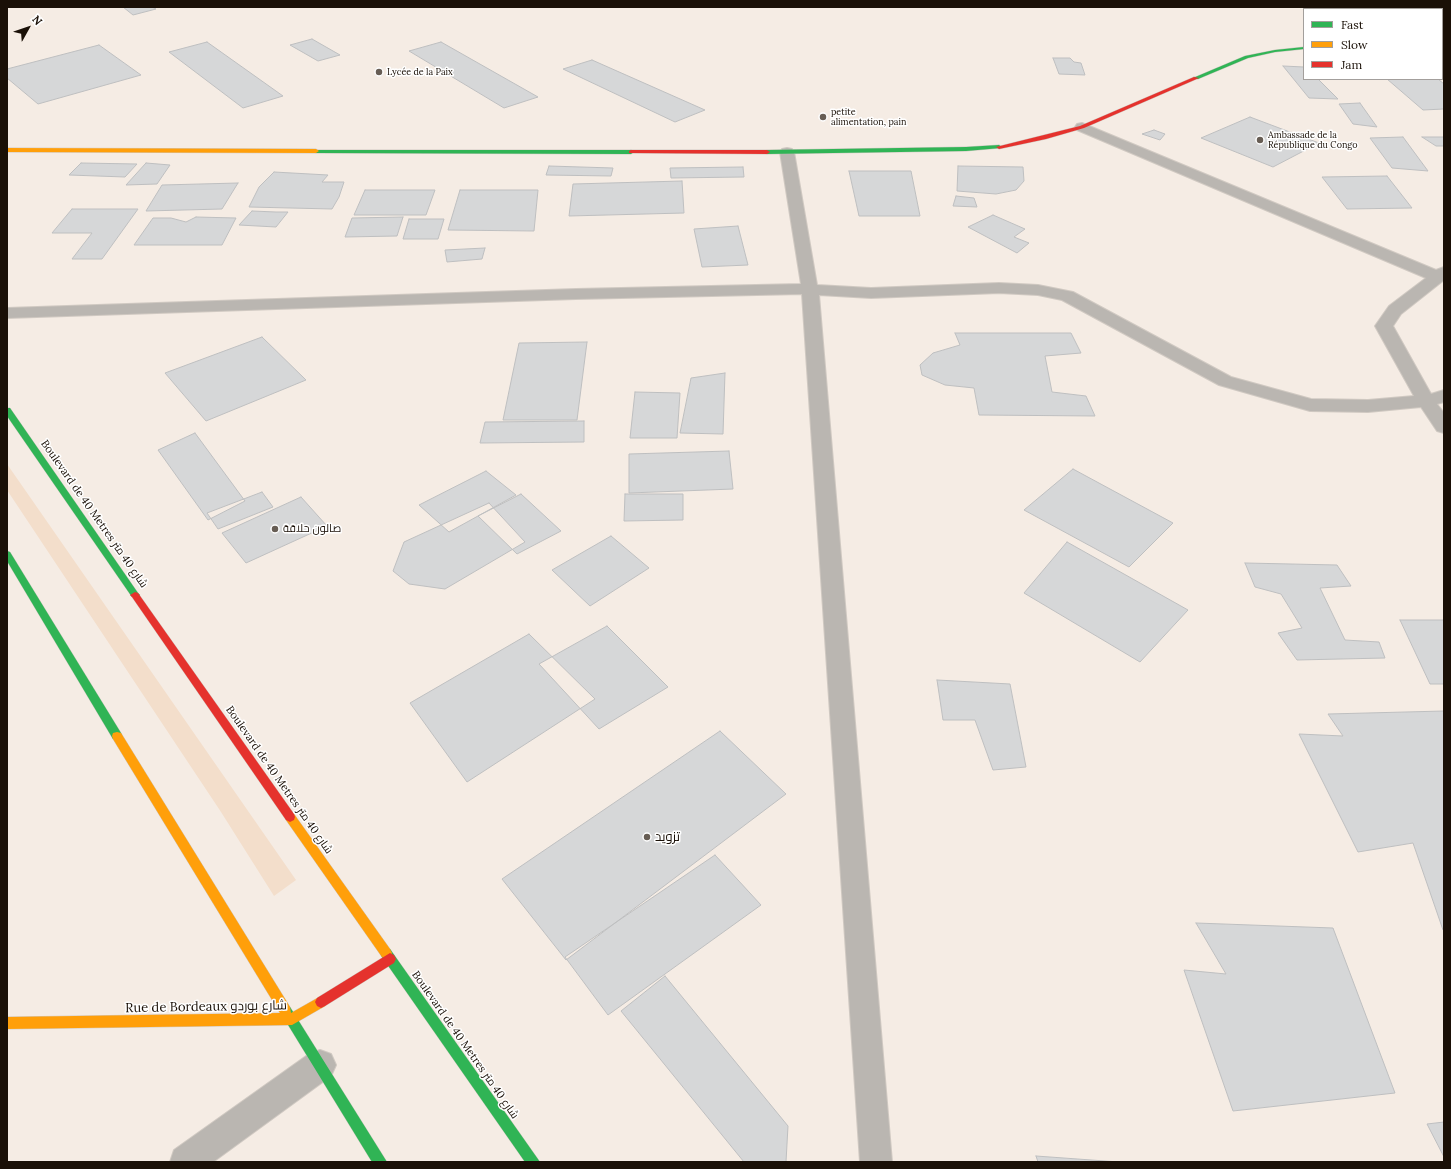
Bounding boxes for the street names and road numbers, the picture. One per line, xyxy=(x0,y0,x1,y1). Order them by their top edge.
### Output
street label: Boulevard de 40 Metres شارع 40 متر xyxy=(38,438,150,590)
street label: Boulevard de 40 Metres شارع 40 متر xyxy=(223,704,335,856)
street label: Boulevard de 40 Metres شارع 40 متر xyxy=(409,969,521,1121)
street label: Rue de Bordeaux شارع بوردو xyxy=(125,998,287,1016)

